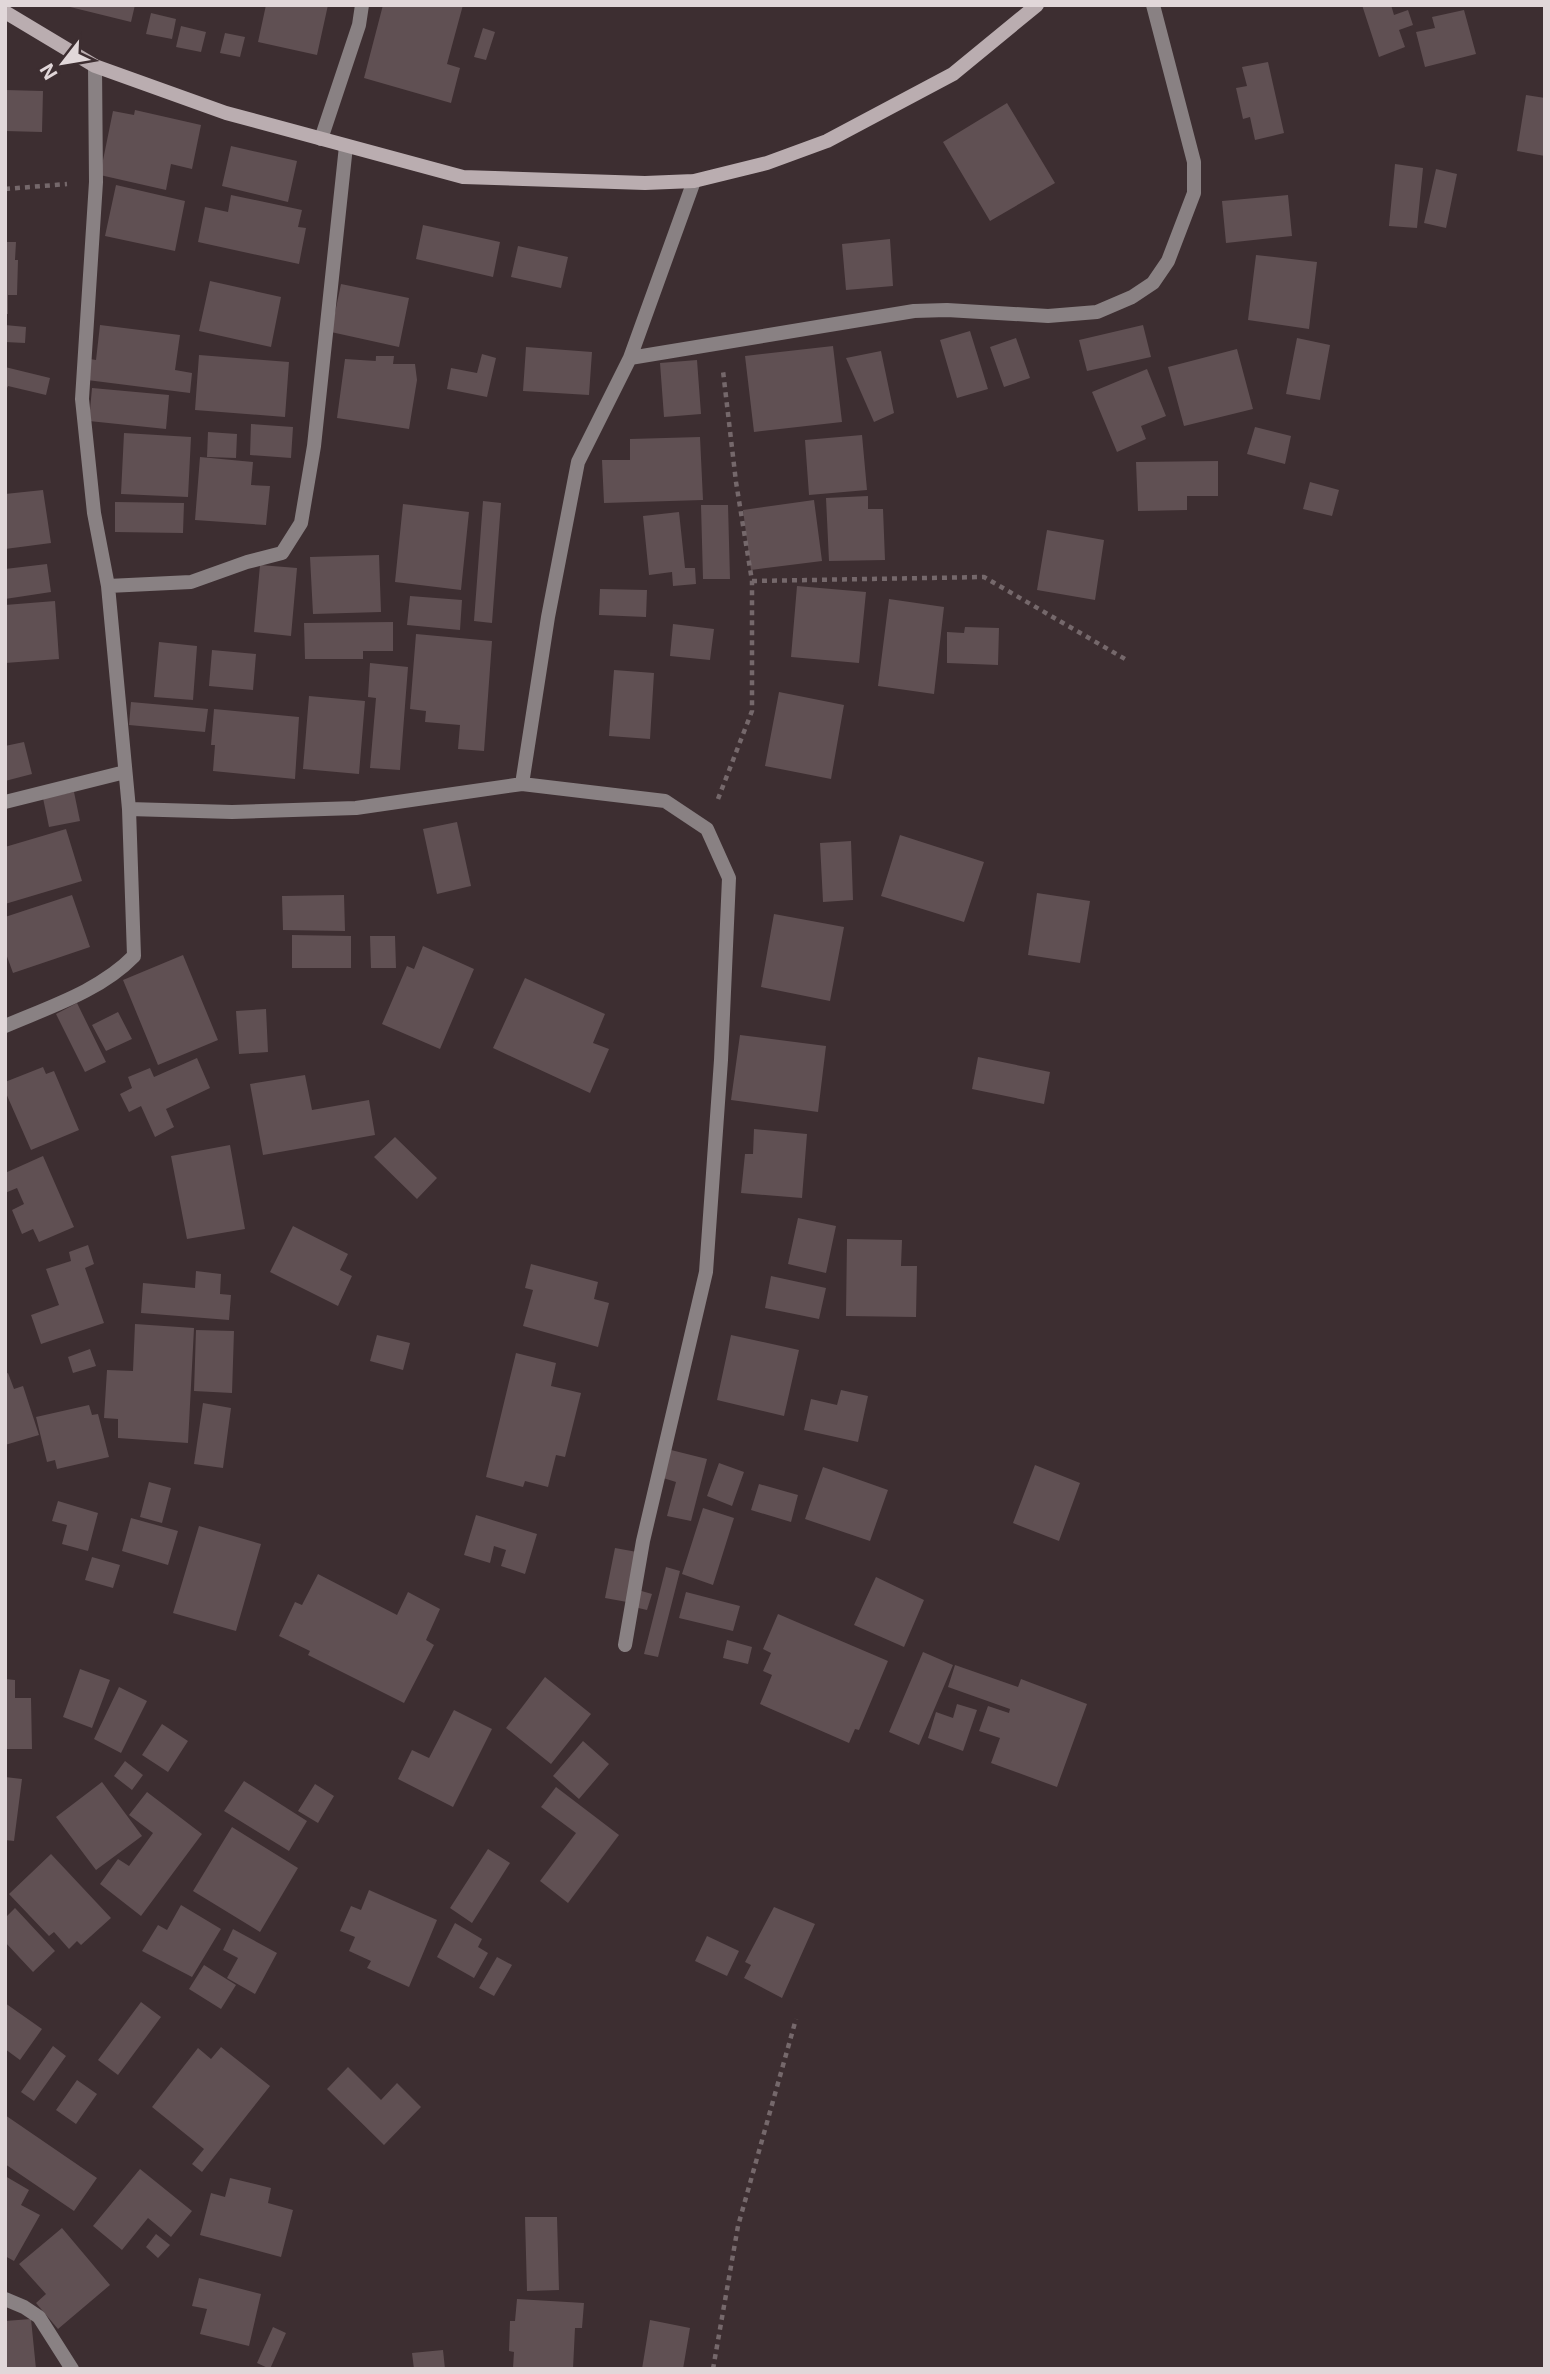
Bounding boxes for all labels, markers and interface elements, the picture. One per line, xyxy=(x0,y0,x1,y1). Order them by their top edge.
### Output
north arrow xyxy=(28,28,98,98)
text: N xyxy=(35,59,62,84)

